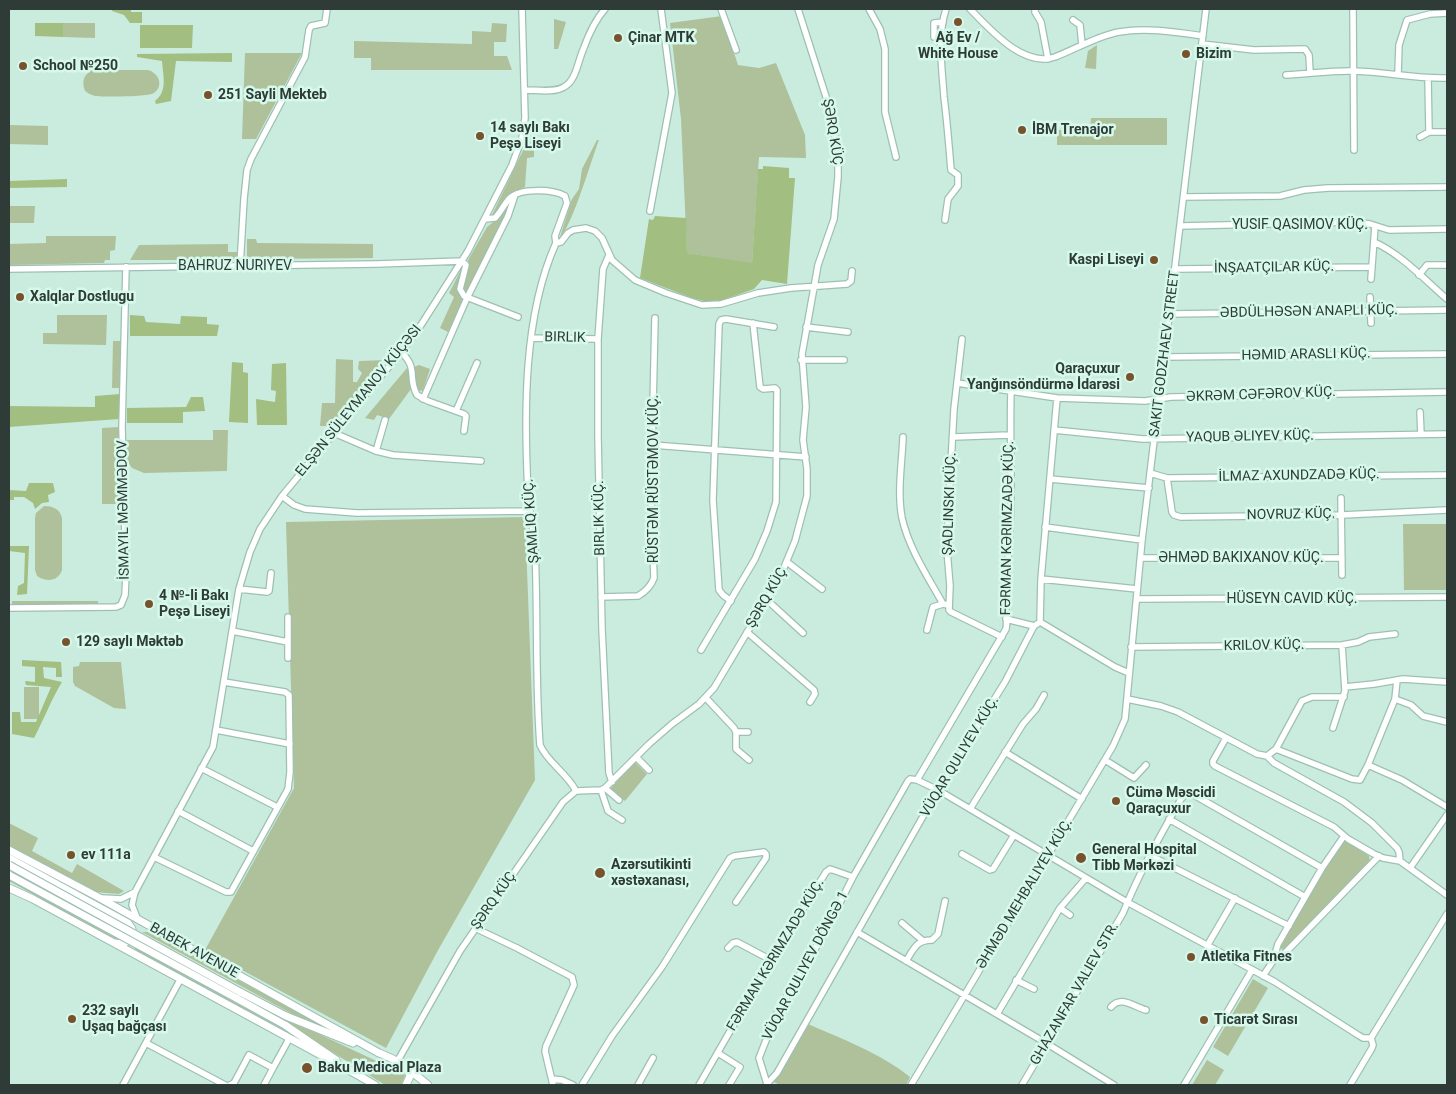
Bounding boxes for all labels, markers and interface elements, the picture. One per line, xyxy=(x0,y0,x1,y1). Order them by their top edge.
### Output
marker: Ağ Ev / White House xyxy=(952,16,964,28)
place label: Çinar MTK xyxy=(628,30,694,46)
place label: Ağ Ev / White House xyxy=(918,30,998,62)
marker: Çinar MTK xyxy=(612,32,624,44)
place label: Bizim xyxy=(1196,46,1232,62)
marker: Bizim xyxy=(1180,48,1192,60)
place label: School №250 xyxy=(33,58,118,74)
marker: School №250 xyxy=(17,60,29,72)
place label: 251 Sayli Mekteb xyxy=(218,87,327,103)
marker: 251 Sayli Mekteb xyxy=(202,89,214,101)
street label: ŞƏRQ KÜÇ xyxy=(818,98,846,166)
place label: 14 saylı Bakı Peşə Liseyi xyxy=(490,120,570,152)
place label: İBM Trenajor xyxy=(1032,122,1114,138)
marker: İBM Trenajor xyxy=(1016,124,1028,136)
marker: 14 saylı Bakı Peşə Liseyi xyxy=(474,130,486,142)
street label: YUSIF QASIMOV KÜÇ. xyxy=(1232,217,1368,233)
place label: Kaspi Liseyi xyxy=(1069,252,1144,268)
marker: Kaspi Liseyi xyxy=(1148,254,1160,266)
street label: BAHRUZ NURIYEV xyxy=(178,258,292,274)
street label: İNŞAATÇILAR KÜÇ. xyxy=(1214,259,1334,277)
street label: SAKIT GODZHAEV STREET xyxy=(1146,270,1184,438)
place label: Xalqlar Dostlugu xyxy=(30,289,134,305)
marker: Xalqlar Dostlugu xyxy=(14,291,26,303)
street label: ƏBDÜLHƏSƏN ANAPLI KÜÇ. xyxy=(1220,302,1398,322)
street label: ELŞƏN SÜLEYMANOV KÜÇƏSI xyxy=(293,322,425,480)
street label: BIRLIK xyxy=(544,329,586,347)
street label: HƏMID ARASLI KÜÇ. xyxy=(1241,345,1371,365)
place label: Qaraçuxur Yanğınsöndürmə İdarəsi xyxy=(967,361,1120,394)
marker: Qaraçuxur Yanğınsöndürmə İdarəsi xyxy=(1124,371,1136,383)
street label: ƏKRƏM CƏFƏROV KÜÇ. xyxy=(1186,384,1336,406)
street label: RÜSTƏM RÜSTƏMOV KÜÇ. xyxy=(646,395,662,563)
street label: YAQUB ƏLIYEV KÜÇ. xyxy=(1186,427,1314,447)
street label: İSMAYIL MƏMMƏDOV xyxy=(114,440,134,580)
street label: FƏRMAN KƏRIMZADƏ KÜÇ. xyxy=(998,441,1018,615)
street label: ŞADLINSKI KÜÇ. xyxy=(940,452,960,556)
street label: İLMAZ AXUNDZADƏ KÜÇ. xyxy=(1218,466,1380,486)
street label: ŞAMLIQ KÜÇ. xyxy=(521,478,543,564)
street label: BIRLIK KÜÇ. xyxy=(591,480,609,556)
street label: NOVRUZ KÜÇ. xyxy=(1247,506,1335,524)
street label: ƏHMƏD BAKIXANOV KÜÇ. xyxy=(1158,550,1324,566)
street label: ŞƏRQ KÜÇ xyxy=(743,565,791,631)
place label: 4 №-li Bakı Peşə Liseyi xyxy=(159,588,230,620)
street label: HÜSEYN CAVID KÜÇ. xyxy=(1227,591,1357,607)
marker: 4 №-li Bakı Peşə Liseyi xyxy=(143,598,155,610)
place label: 129 saylı Məktəb xyxy=(76,634,183,650)
marker: 129 saylı Məktəb xyxy=(60,636,72,648)
street label: KRILOV KÜÇ. xyxy=(1223,637,1305,655)
street label: VÜQAR QULIYEV KÜÇ. xyxy=(917,693,1003,821)
place label: Cümə Məscidi Qaraçuxur xyxy=(1126,785,1215,818)
marker: Cümə Məscidi Qaraçuxur xyxy=(1110,795,1122,807)
street label: ƏHMƏD MEHBALIYEV KÜÇ. xyxy=(973,816,1077,972)
place label: General Hospital Tibb Mərkəzi xyxy=(1092,842,1197,874)
place label: ev 111a xyxy=(81,847,131,863)
marker: ev 111a xyxy=(65,849,77,861)
marker: General Hospital Tibb Mərkəzi xyxy=(1074,851,1088,865)
place label: Azərsutikinti xəstəxanası, xyxy=(611,857,691,890)
marker: Azərsutikinti xəstəxanası, xyxy=(593,866,607,880)
street label: ŞƏRQ KÜÇ xyxy=(468,869,520,933)
street label: FƏRMAN KƏRIMZADƏ KÜÇ. xyxy=(724,876,828,1034)
street label: VÜQAR QULIYEV DÖNGƏ 1 xyxy=(759,888,853,1044)
street label: GHAZANFAR VALIEV STR. xyxy=(1027,919,1123,1069)
street label: BABEK AVENUE xyxy=(147,920,241,982)
place label: Atletika Fitnes xyxy=(1201,949,1292,965)
marker: Atletika Fitnes xyxy=(1185,951,1197,963)
place label: 232 saylı Uşaq bağçası xyxy=(82,1003,166,1036)
place label: Ticarət Sırası xyxy=(1214,1012,1298,1028)
marker: 232 saylı Uşaq bağçası xyxy=(66,1013,78,1025)
marker: Ticarət Sırası xyxy=(1198,1014,1210,1026)
place label: Baku Medical Plaza xyxy=(318,1060,441,1076)
marker: Baku Medical Plaza xyxy=(300,1061,314,1075)

